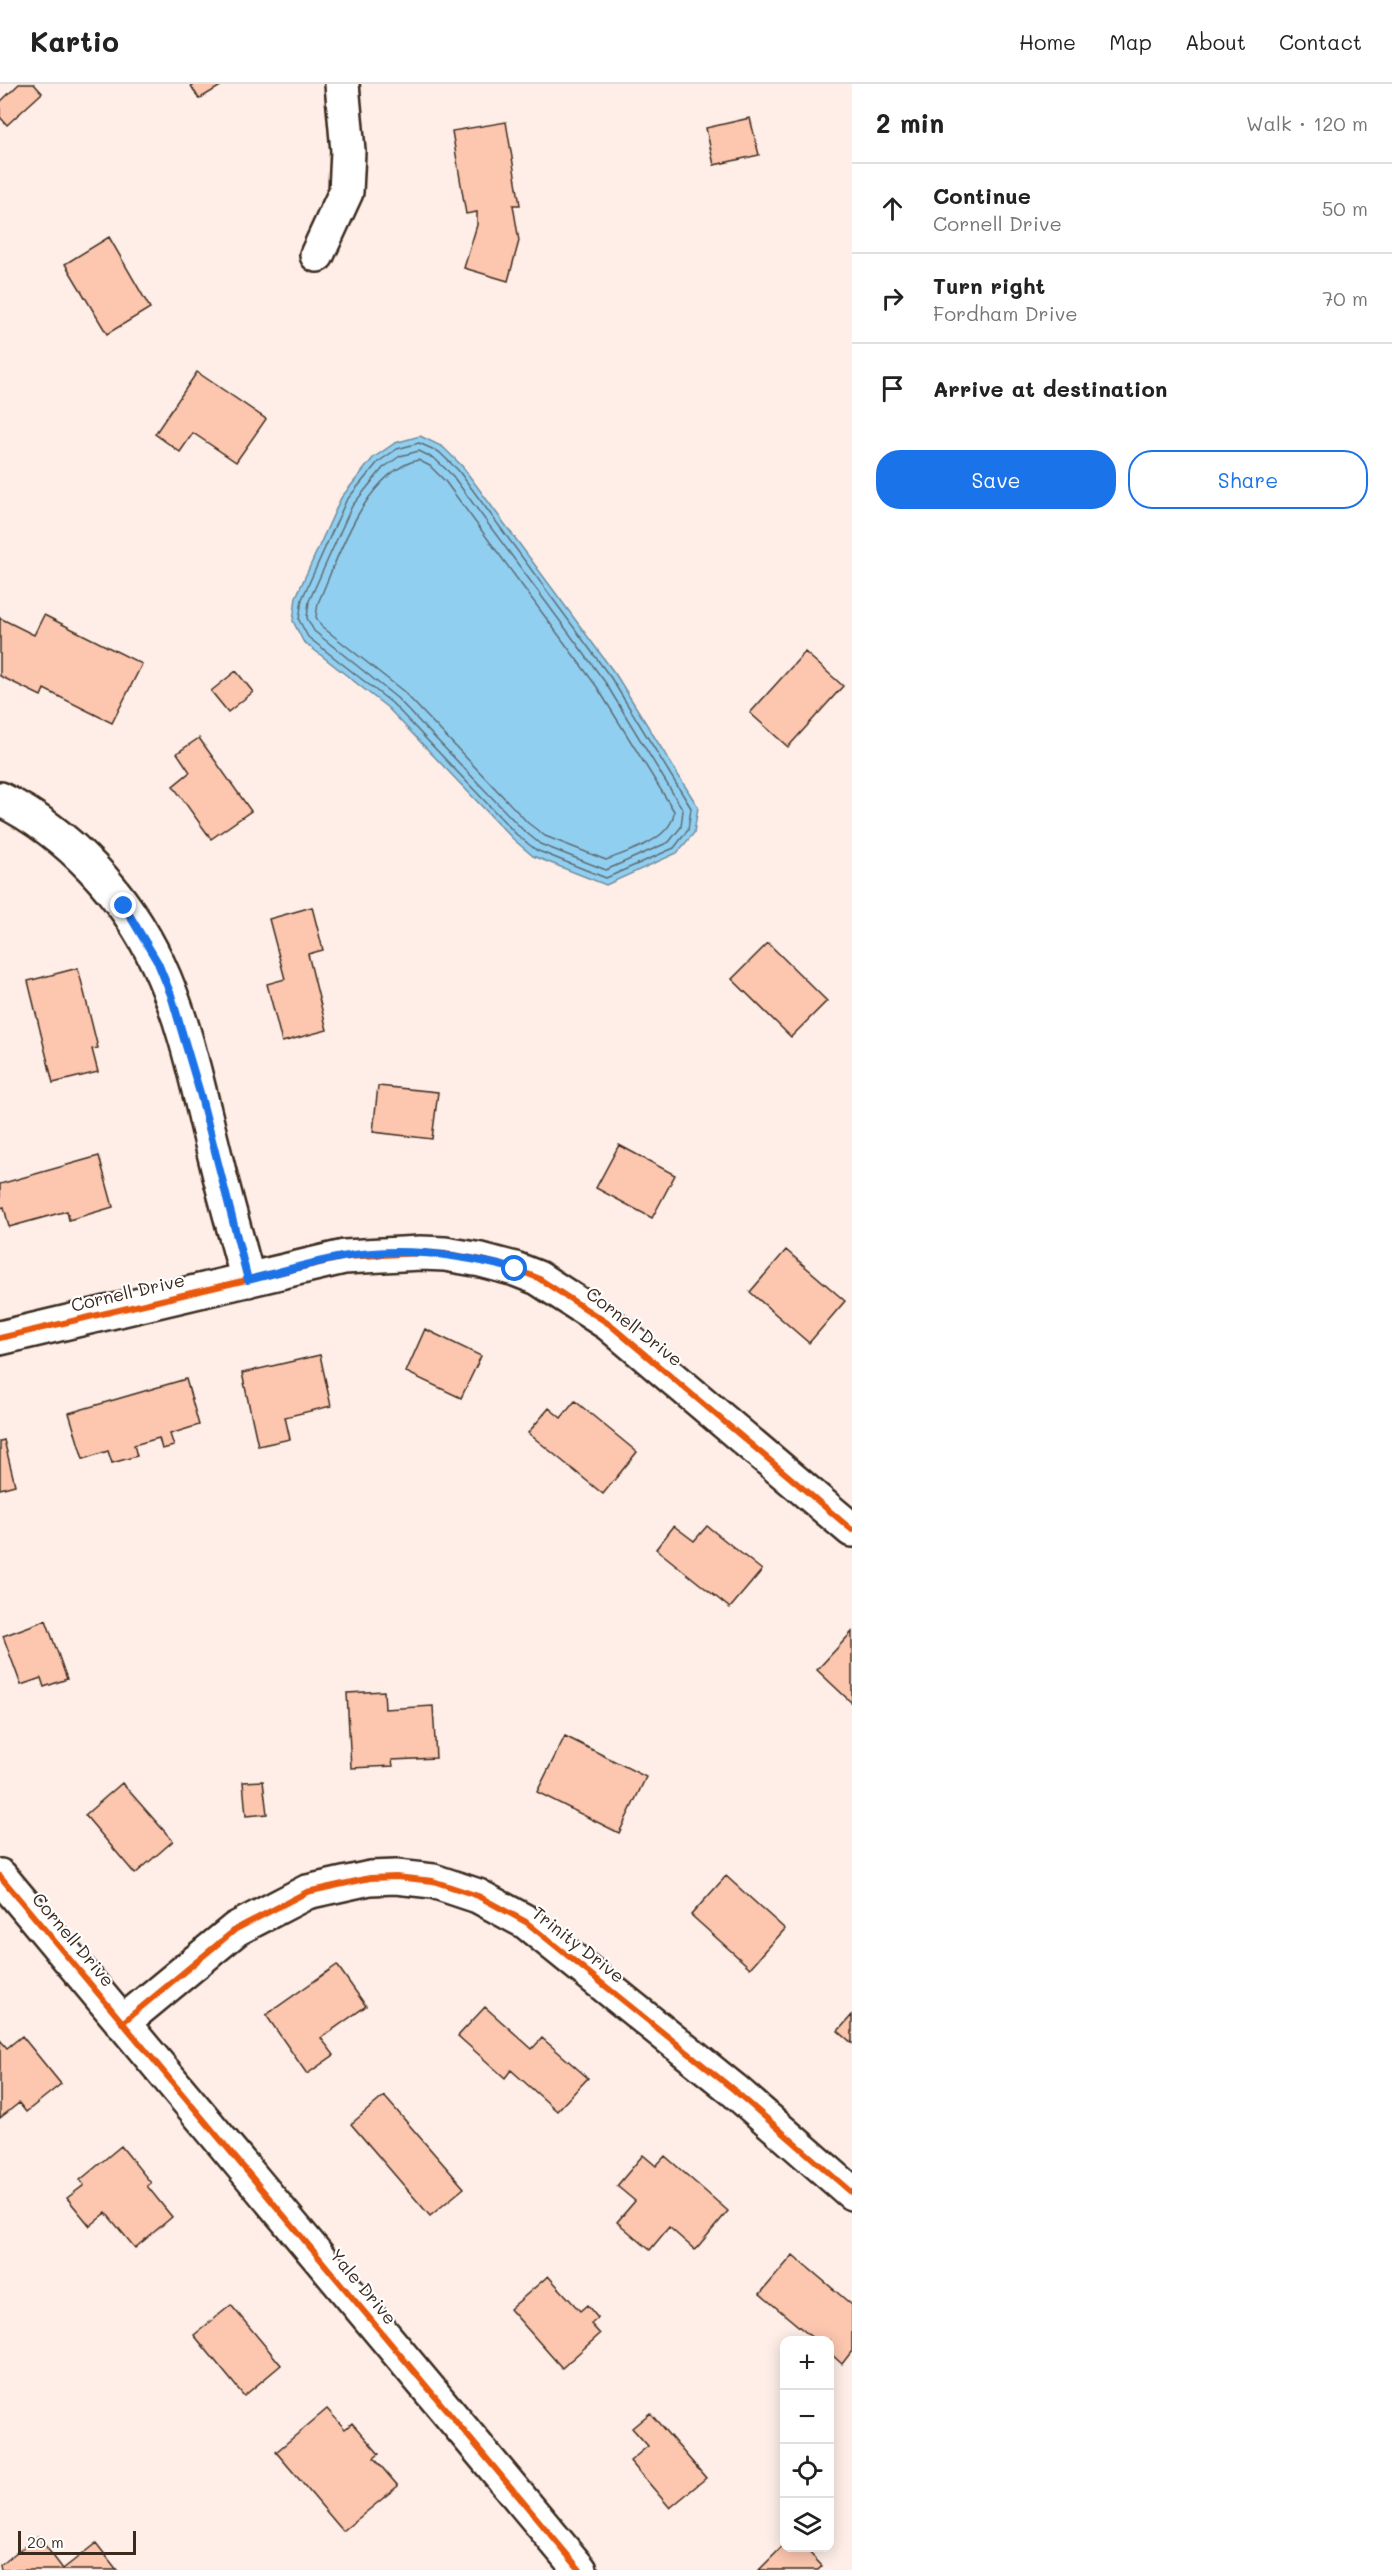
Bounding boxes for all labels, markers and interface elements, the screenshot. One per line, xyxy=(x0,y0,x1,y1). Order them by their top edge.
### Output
text: Kartio xyxy=(30,23,119,59)
text: Home xyxy=(1019,28,1076,55)
text: Map xyxy=(1109,28,1152,55)
text: About xyxy=(1185,28,1246,55)
text: Contact xyxy=(1279,28,1362,55)
text: 2 min xyxy=(876,106,944,140)
text: Walk · 120 m xyxy=(1246,110,1368,136)
text: Continue xyxy=(933,181,1031,210)
icon: ahead xyxy=(876,192,909,225)
text: 50 m xyxy=(1322,195,1368,221)
text: Cornell Drive xyxy=(933,210,1062,236)
text: Turn right xyxy=(933,271,1045,300)
icon: right xyxy=(876,282,909,315)
text: 70 m xyxy=(1322,285,1368,311)
text: Fordham Drive xyxy=(933,300,1078,326)
icon: arrive xyxy=(876,372,909,405)
text: Arrive at destination xyxy=(933,374,1168,403)
button: Save xyxy=(876,450,1116,509)
button: Share xyxy=(1128,450,1368,509)
route end xyxy=(110,892,136,918)
route start xyxy=(501,1255,527,1281)
street label: Cornell Drive xyxy=(69,1267,187,1317)
street label: Cornell Drive xyxy=(582,1281,688,1371)
street label: Cornell Drive xyxy=(27,1887,120,1992)
street label: Trinity Drive xyxy=(528,1901,630,1988)
street label: Yale Drive xyxy=(325,2243,403,2329)
map controls xyxy=(780,2336,834,2552)
button: + xyxy=(780,2336,834,2390)
button: − xyxy=(780,2390,834,2444)
button: locate xyxy=(780,2444,834,2498)
button: layers xyxy=(780,2498,834,2552)
scale bar xyxy=(18,2528,136,2556)
text: 20 m xyxy=(27,2531,64,2552)

